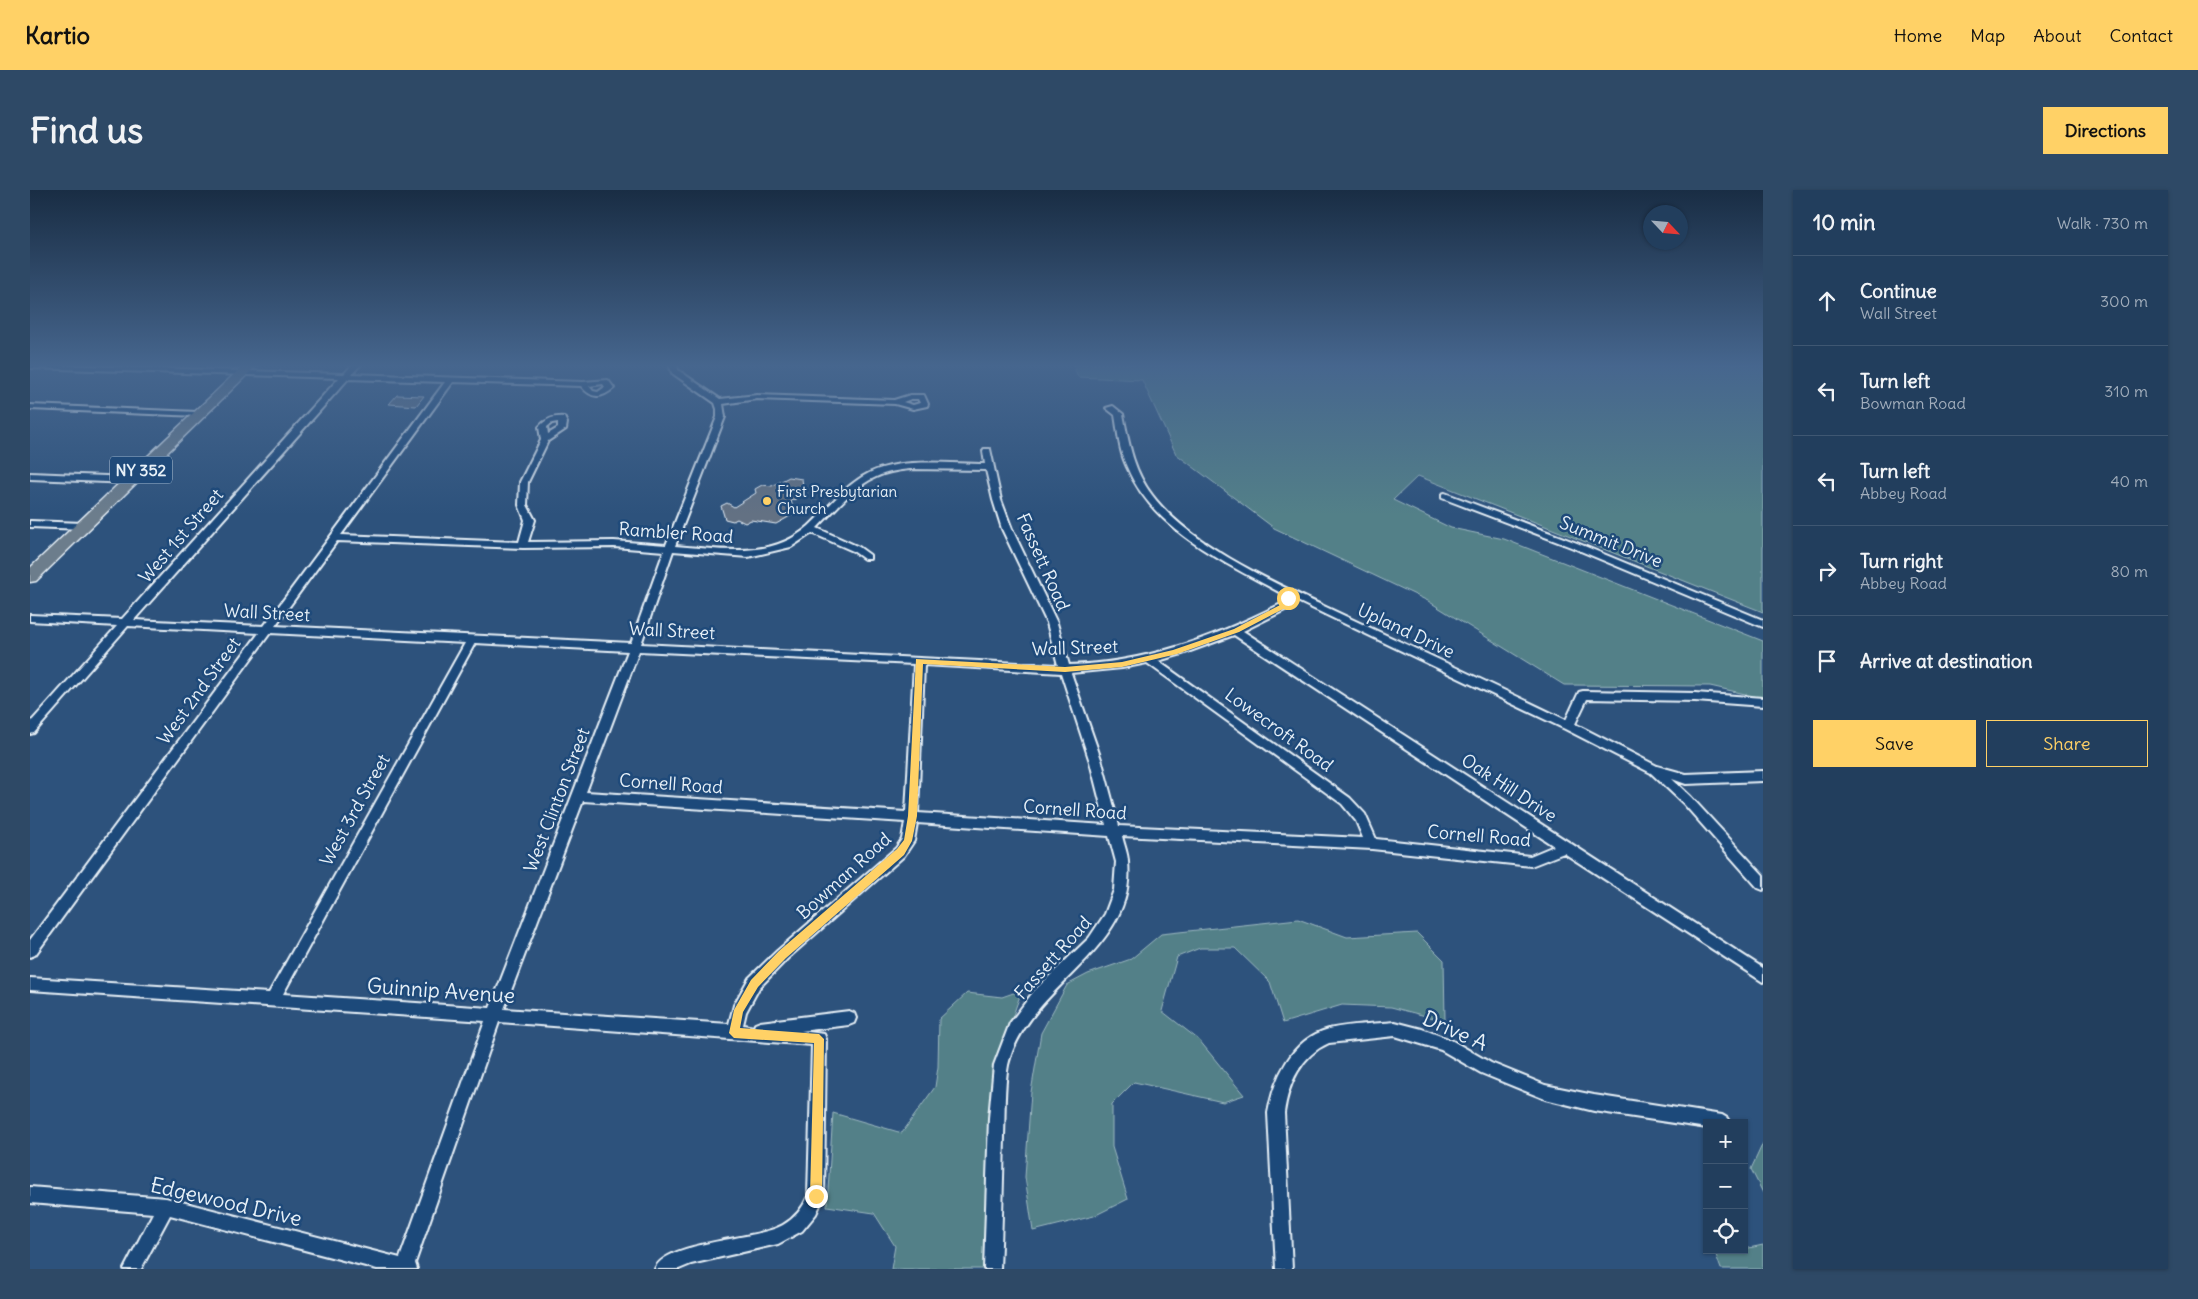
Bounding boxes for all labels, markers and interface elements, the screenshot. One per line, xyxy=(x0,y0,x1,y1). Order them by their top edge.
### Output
text: Kartio xyxy=(25,20,90,50)
text: Home xyxy=(1894,24,1942,47)
text: Map xyxy=(1970,24,2005,47)
text: About xyxy=(2033,24,2081,47)
text: Contact xyxy=(2109,24,2173,47)
button: Directions xyxy=(2043,107,2168,154)
text: Find us xyxy=(30,108,143,152)
north arrow xyxy=(1643,205,1688,250)
text: 10 min xyxy=(1813,209,1875,236)
text: Walk · 730 m xyxy=(2057,213,2148,233)
text: Continue xyxy=(1860,279,1937,303)
icon: ahead xyxy=(1813,287,1841,315)
text: 300 m xyxy=(2100,291,2148,311)
text: Wall Street xyxy=(1860,303,1937,323)
text: Turn left xyxy=(1860,369,1930,393)
icon: left xyxy=(1813,377,1841,405)
text: 310 m xyxy=(2104,381,2148,401)
text: Bowman Road xyxy=(1860,393,1966,413)
road number: NY 352 xyxy=(110,456,172,484)
text: Turn left xyxy=(1860,459,1930,483)
icon: left xyxy=(1813,467,1841,495)
text: 40 m xyxy=(2110,471,2148,491)
place label: First Presbytarian Church xyxy=(777,482,897,518)
text: Abbey Road xyxy=(1860,483,1947,503)
street label: West 1st Street xyxy=(133,484,228,588)
marker: First Presbytarian Church xyxy=(761,495,773,507)
street label: Fassett Road xyxy=(1012,509,1075,615)
street label: Summit Drive xyxy=(1556,510,1666,573)
street label: Rambler Road xyxy=(618,517,735,548)
text: Turn right xyxy=(1860,549,1943,573)
icon: right xyxy=(1813,557,1841,585)
text: 80 m xyxy=(2110,561,2148,581)
text: Abbey Road xyxy=(1860,573,1947,593)
route start xyxy=(1277,587,1300,610)
street label: Upland Drive xyxy=(1354,598,1458,663)
street label: Wall Street xyxy=(223,599,311,626)
street label: Wall Street xyxy=(628,617,716,644)
street label: West 2nd Street xyxy=(152,633,245,749)
street label: Wall Street xyxy=(1031,634,1119,661)
icon: arrive xyxy=(1813,647,1841,675)
text: Arrive at destination xyxy=(1860,649,2033,673)
street label: Lowecroft Road xyxy=(1221,683,1338,777)
button: Save xyxy=(1813,720,1976,767)
button: Share xyxy=(1986,720,2148,767)
street label: West Clinton Street xyxy=(518,724,595,875)
street label: Oak Hill Drive xyxy=(1457,748,1561,827)
street label: West 3rd Street xyxy=(314,750,395,870)
street label: Cornell Road xyxy=(618,768,724,799)
street label: Cornell Road xyxy=(1022,794,1128,825)
street label: Cornell Road xyxy=(1426,820,1532,852)
street label: Bowman Road xyxy=(792,827,896,924)
street label: Fassett Road xyxy=(1009,911,1096,1004)
street label: Guinnip Avenue xyxy=(366,972,516,1009)
street label: Drive A xyxy=(1419,1004,1492,1057)
map controls xyxy=(1703,1119,1748,1254)
button: + xyxy=(1703,1119,1748,1164)
button: − xyxy=(1703,1164,1748,1209)
street label: Edgewood Drive xyxy=(148,1171,304,1232)
route end xyxy=(805,1185,828,1208)
button: locate xyxy=(1703,1209,1748,1254)

